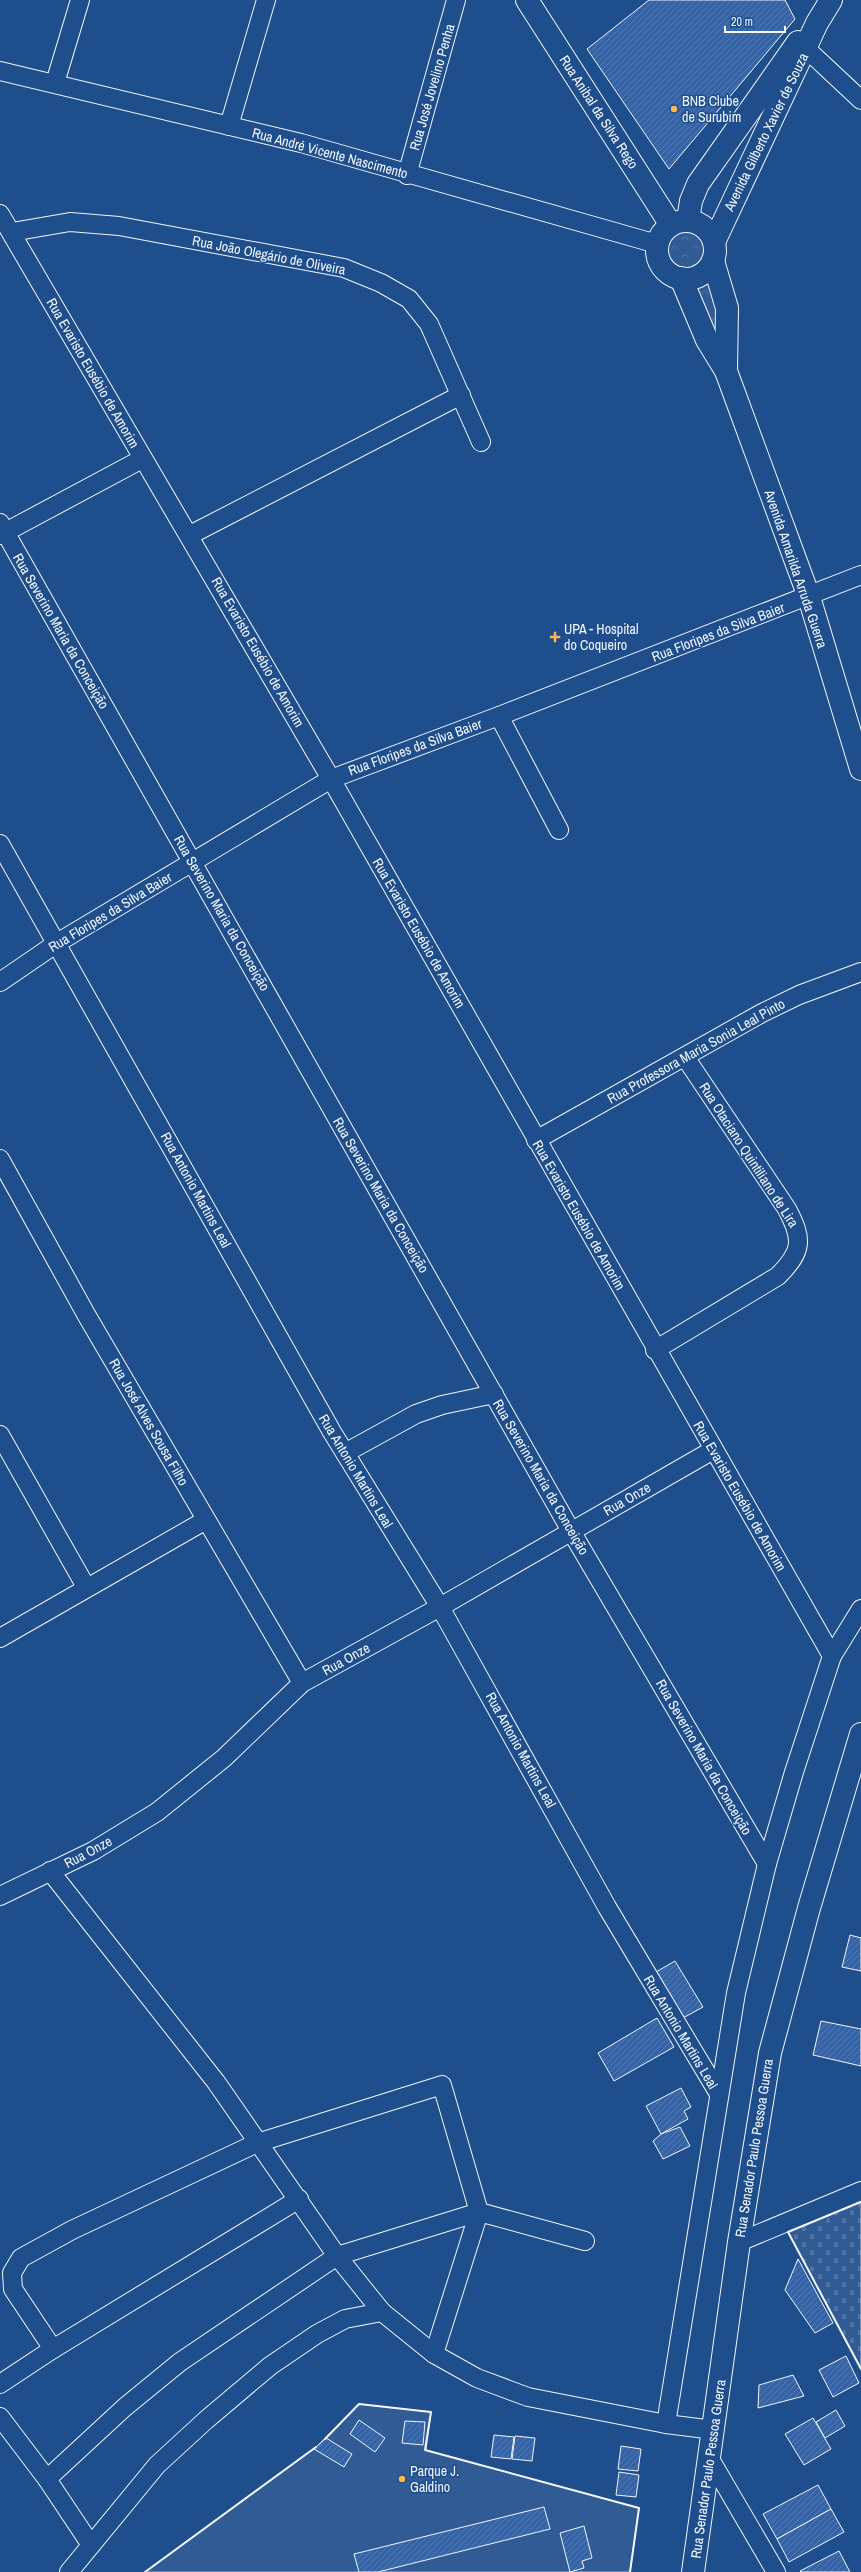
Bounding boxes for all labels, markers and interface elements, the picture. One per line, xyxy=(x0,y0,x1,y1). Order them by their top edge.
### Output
scale bar xyxy=(725,8,785,34)
text: 20 m xyxy=(731,14,753,30)
street label: Rua José Jovelino Penha xyxy=(405,21,459,152)
street label: Avenida Gilberto Xavier de Souza xyxy=(719,49,812,215)
street label: Rua Anibal da Silva Rego xyxy=(556,52,642,172)
place label: BNB Clube de Surubim xyxy=(682,92,741,126)
marker: BNB Clube de Surubim xyxy=(669,104,679,114)
street label: Rua André Vicente Nascimento xyxy=(250,124,410,182)
street label: Rua João Olegário de Oliveira xyxy=(191,231,348,279)
street label: Rua Evaristo Eusébio de Amorim xyxy=(43,295,143,451)
street label: Avenida Amarilda Arruda Guerra xyxy=(760,486,832,651)
street label: Rua Severino Maria da Conceição xyxy=(9,550,113,712)
street label: Rua Evaristo Eusébio de Amorim xyxy=(208,574,308,730)
street label: Rua Floripes da Silva Baier xyxy=(649,598,787,666)
place label: UPA - Hospital do Coqueiro xyxy=(564,620,638,654)
marker: UPA - Hospital do Coqueiro xyxy=(549,631,561,643)
street label: Rua Floripes da Silva Baier xyxy=(346,714,484,780)
street label: Rua Severino Maria da Conceição xyxy=(170,832,274,994)
street label: Rua Evaristo Eusébio de Amorim xyxy=(369,855,469,1011)
street label: Rua Floripes da Silva Baier xyxy=(45,868,175,956)
street label: Rua Professora Maria Sonia Leal Pinto xyxy=(604,995,788,1107)
street label: Rua Otaciano Quintiliano de Lira xyxy=(695,1079,803,1231)
street label: Rua Severino Maria da Conceição xyxy=(329,1114,433,1276)
street label: Rua Antonio Martins Leal xyxy=(157,1129,235,1251)
street label: Rua Evaristo Eusébio de Amorim xyxy=(529,1137,629,1293)
street label: Rua José Alves Sousa Filho xyxy=(105,1355,193,1489)
street label: Rua Severino Maria da Conceição xyxy=(489,1396,593,1558)
street label: Rua Antonio Martins Leal xyxy=(315,1411,397,1531)
street label: Rua Evaristo Eusébio de Amorim xyxy=(690,1418,790,1574)
street label: Rua Onze xyxy=(600,1478,654,1520)
street label: Rua Onze xyxy=(319,1639,373,1679)
street label: Rua Severino Maria da Conceição xyxy=(652,1676,756,1838)
street label: Rua Antonio Martins Leal xyxy=(482,1689,560,1811)
street label: Rua Onze xyxy=(61,1832,115,1872)
street label: Rua Antonio Martins Leal xyxy=(640,1972,722,2092)
street label: Rua Senador Paulo Pessoa Guerra xyxy=(731,2057,777,2239)
street label: Rua Senador Paulo Pessoa Guerra xyxy=(687,2378,730,2560)
place label: Parque J. Galdino xyxy=(410,2462,459,2496)
marker: Parque J. Galdino xyxy=(397,2474,407,2484)

